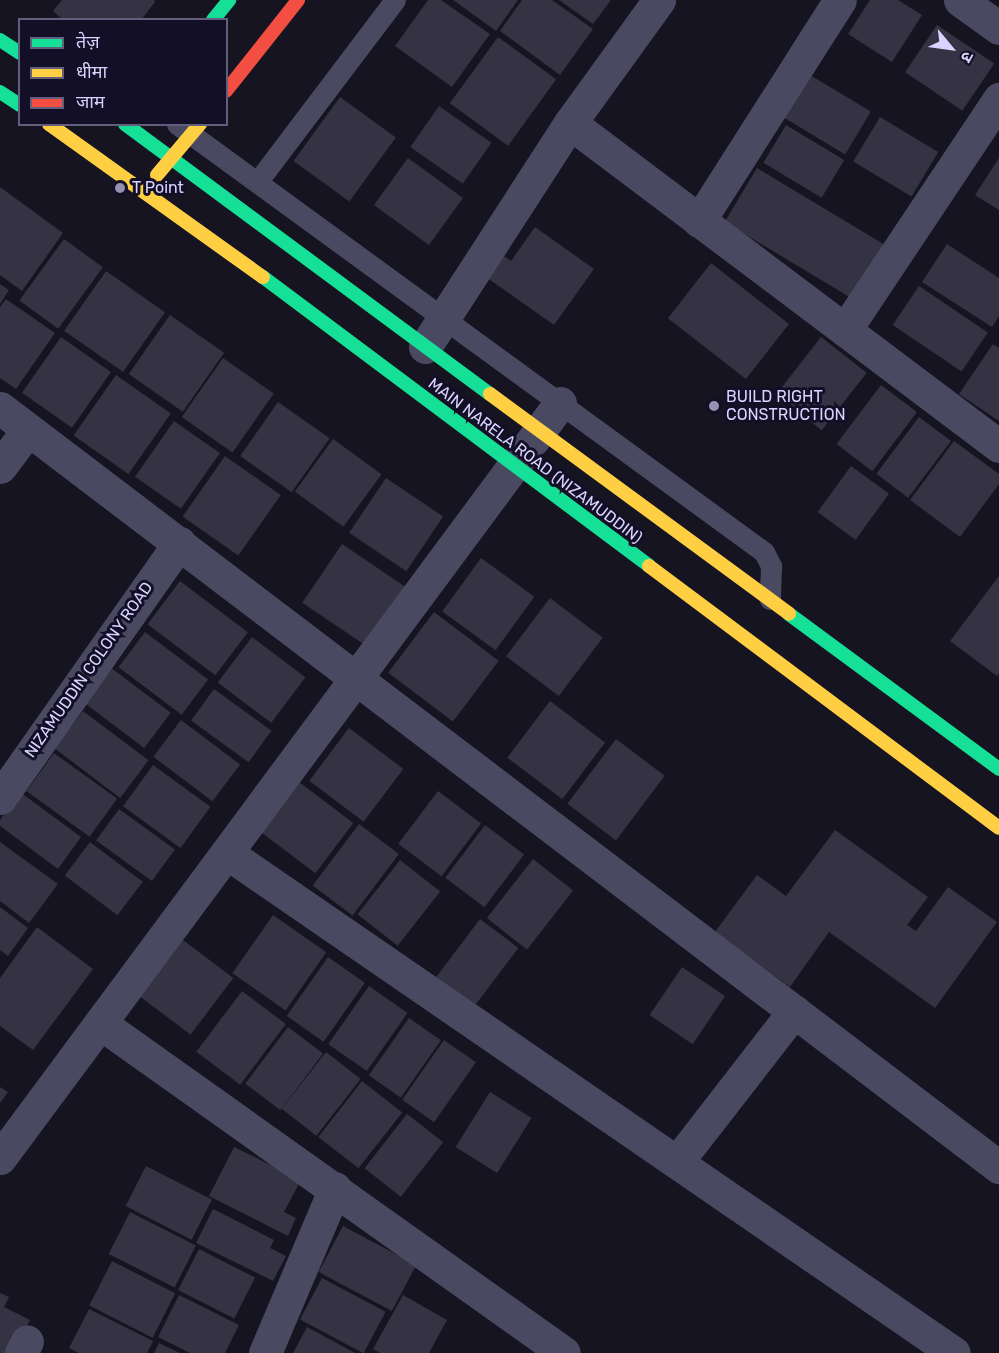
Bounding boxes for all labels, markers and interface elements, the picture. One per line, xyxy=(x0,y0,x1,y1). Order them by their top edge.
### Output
legend xyxy=(18,18,228,126)
north arrow xyxy=(921,18,981,78)
text: तेज़ xyxy=(76,31,100,53)
text: उ xyxy=(957,48,978,66)
text: धीमा xyxy=(76,61,107,83)
text: जाम xyxy=(76,91,105,113)
place label: T Point xyxy=(132,178,184,198)
marker: T Point xyxy=(113,181,127,195)
street label: MAIN NARELA ROAD (NIZAMUDDIN) xyxy=(424,374,646,548)
place label: BUILD RIGHT CONSTRUCTION xyxy=(726,387,846,425)
marker: BUILD RIGHT CONSTRUCTION xyxy=(707,399,721,413)
street label: NIZAMUDDIN COLONY ROAD xyxy=(21,578,157,762)

